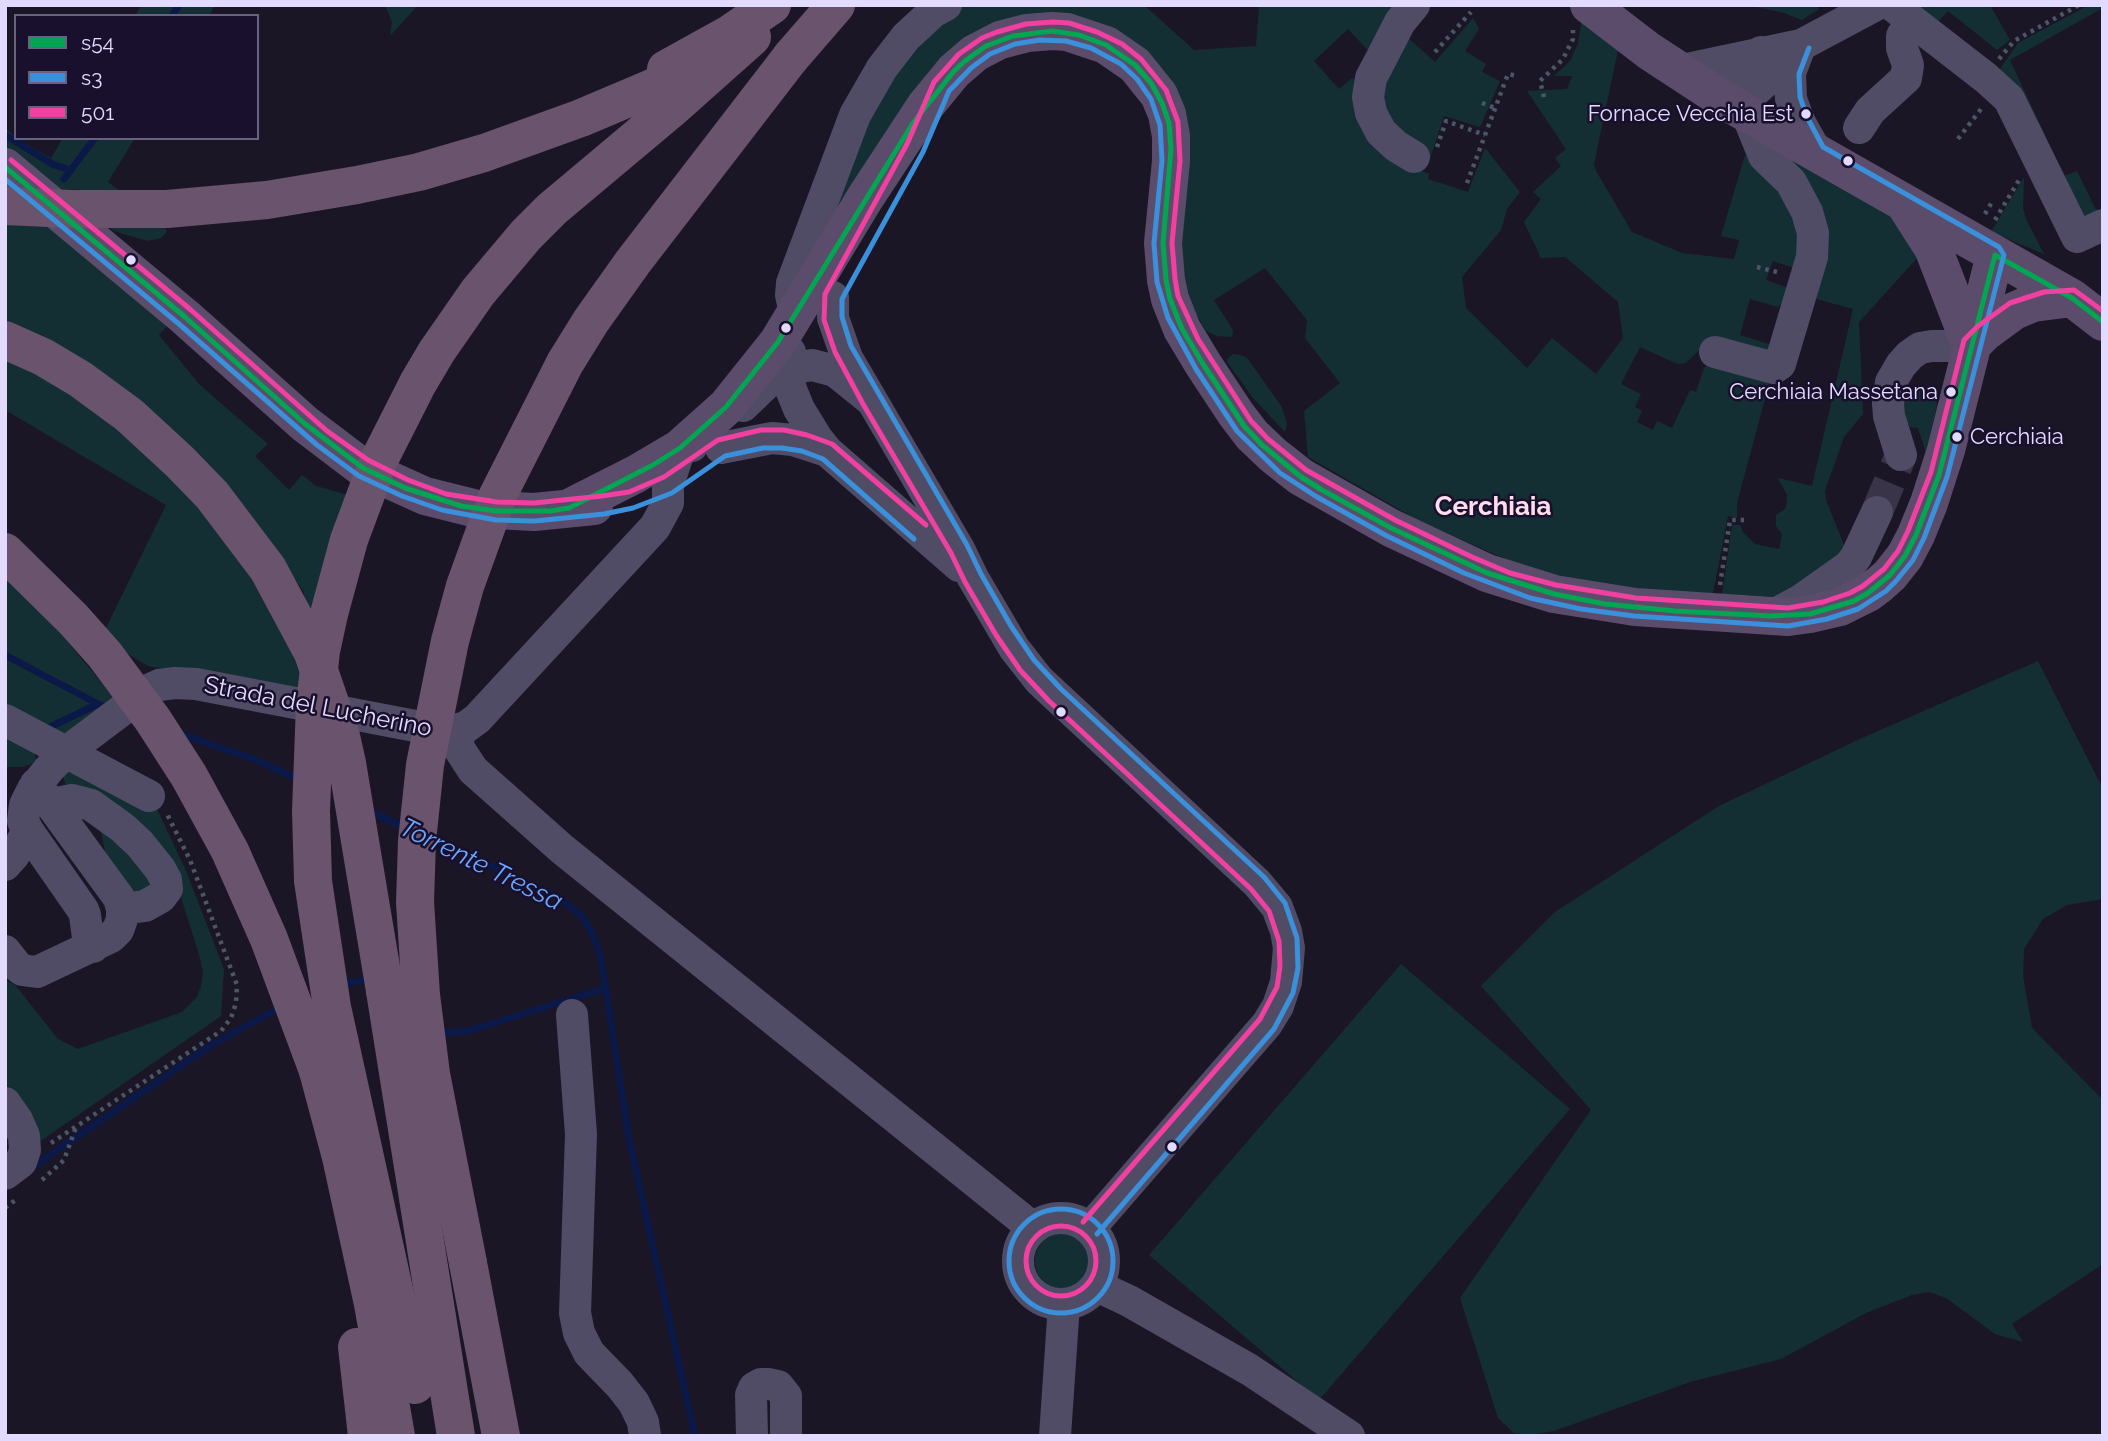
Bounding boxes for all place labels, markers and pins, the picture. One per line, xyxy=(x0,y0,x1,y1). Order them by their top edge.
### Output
place label: Fornace Vecchia Est xyxy=(1588,101,1793,127)
marker: Fornace Vecchia Est xyxy=(1799,107,1813,121)
unlabelled marker xyxy=(1841,154,1855,168)
unlabelled marker xyxy=(124,253,138,267)
unlabelled marker xyxy=(779,321,793,335)
place label: Cerchiaia Massetana xyxy=(1729,379,1938,405)
marker: Cerchiaia Massetana xyxy=(1944,385,1958,399)
place label: Cerchiaia xyxy=(1970,424,2064,450)
marker: Cerchiaia xyxy=(1950,430,1964,444)
unlabelled marker xyxy=(1054,705,1068,719)
unlabelled marker xyxy=(1165,1140,1179,1154)

